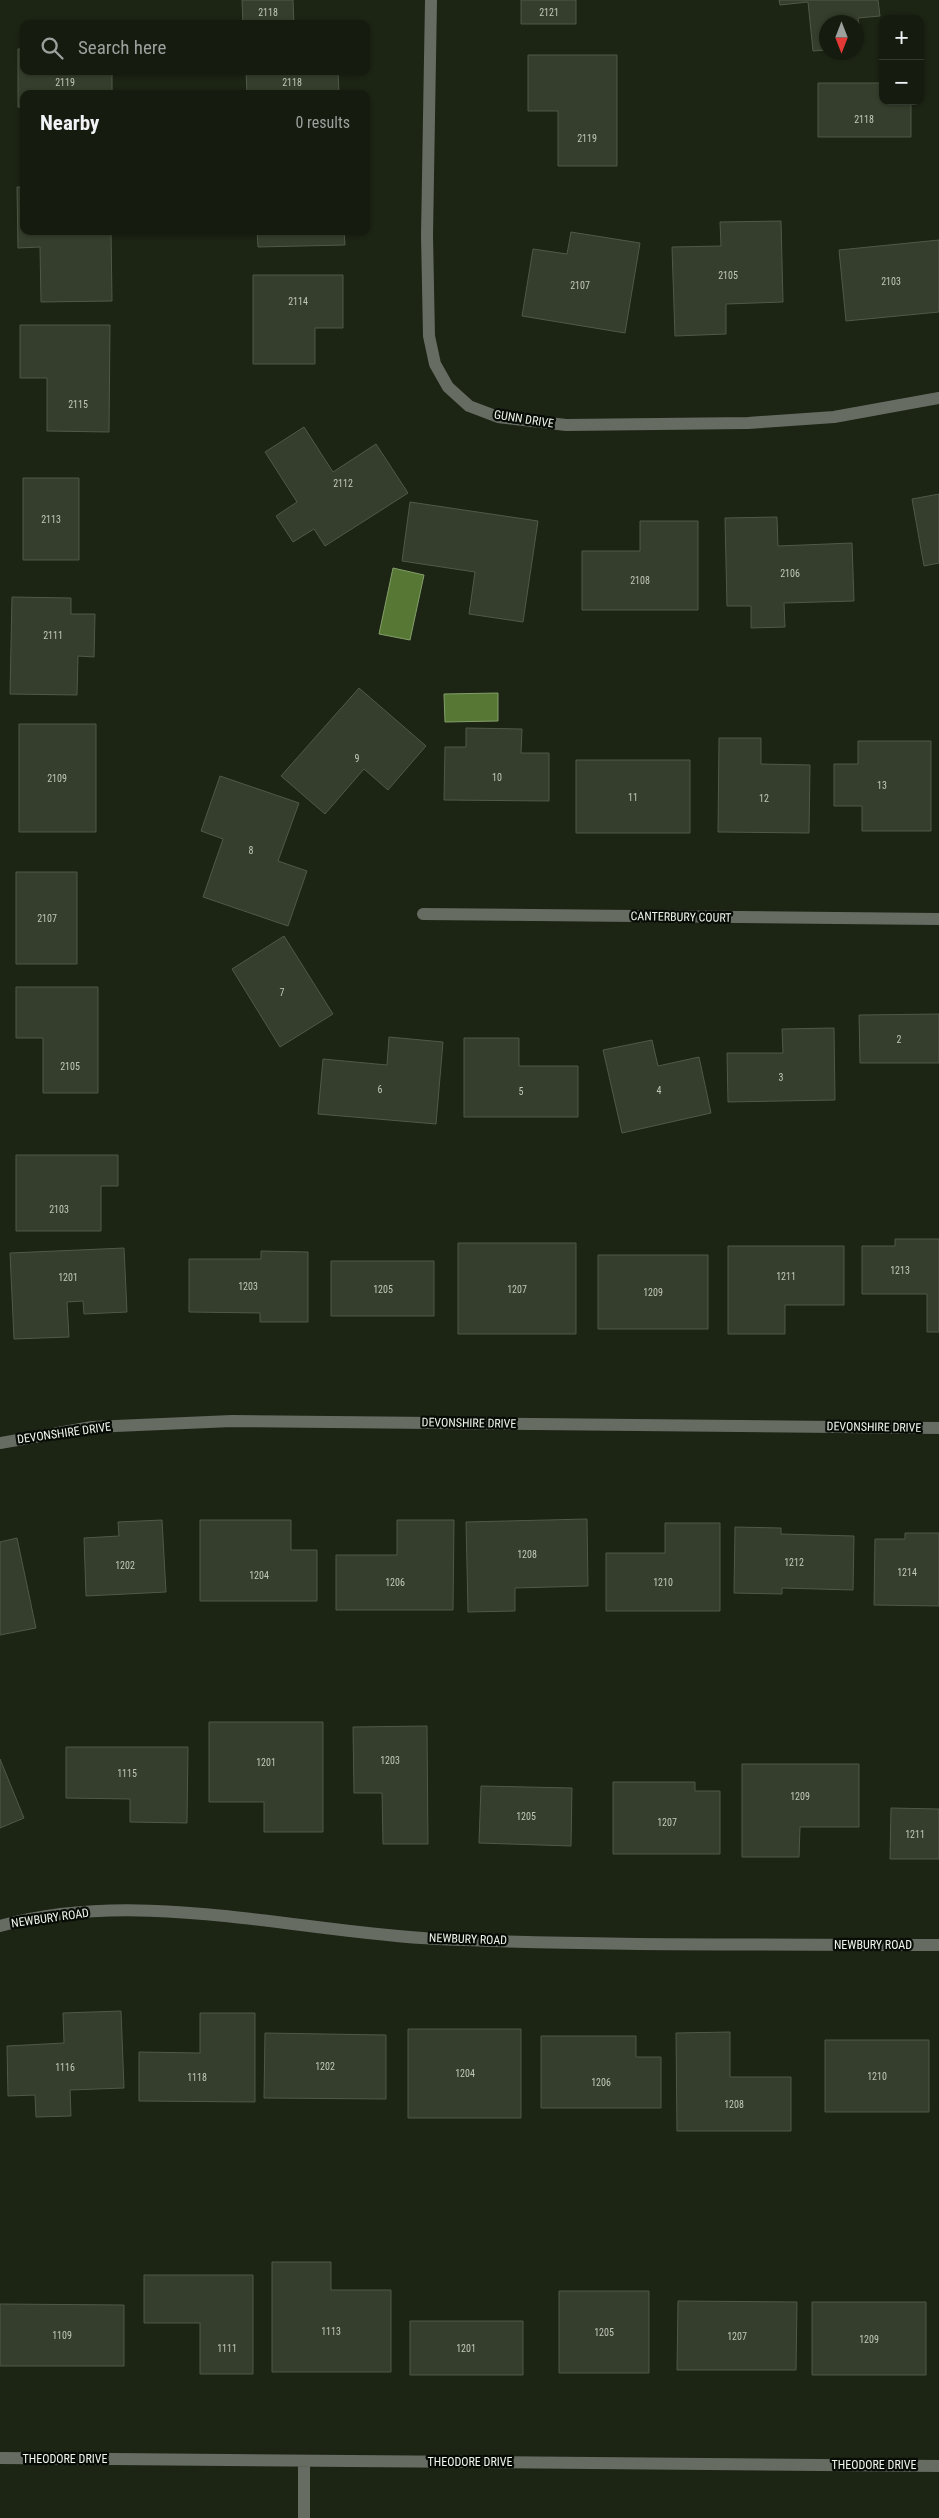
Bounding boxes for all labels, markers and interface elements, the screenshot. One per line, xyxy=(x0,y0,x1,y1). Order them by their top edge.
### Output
house number: 2118 xyxy=(258,7,278,18)
house number: 2121 xyxy=(539,7,559,18)
north arrow xyxy=(819,15,864,60)
map controls xyxy=(879,15,924,105)
button: + xyxy=(879,15,924,60)
search box xyxy=(20,20,370,75)
icon: search xyxy=(38,34,66,62)
text: Search here xyxy=(78,36,166,59)
button: − xyxy=(879,60,924,105)
house number: 2119 xyxy=(55,77,75,88)
house number: 2118 xyxy=(282,77,302,88)
text: Nearby xyxy=(40,111,99,135)
text: 0 results xyxy=(295,113,350,132)
house number: 2118 xyxy=(854,114,874,125)
house number: 2119 xyxy=(577,133,597,144)
house number: 2105 xyxy=(718,270,738,281)
house number: 2103 xyxy=(881,276,901,287)
house number: 2107 xyxy=(570,280,590,291)
house number: 2114 xyxy=(288,296,308,307)
house number: 2115 xyxy=(68,399,88,410)
street label: GUNN DRIVE xyxy=(493,407,555,431)
house number: 2112 xyxy=(333,478,353,489)
house number: 2113 xyxy=(41,514,61,525)
house number: 2106 xyxy=(780,568,800,579)
house number: 2108 xyxy=(630,575,650,586)
house number: 2111 xyxy=(43,630,63,641)
house number: 9 xyxy=(355,753,360,764)
house number: 10 xyxy=(492,772,502,783)
house number: 2109 xyxy=(47,773,67,784)
house number: 13 xyxy=(877,780,887,791)
house number: 11 xyxy=(628,792,638,803)
house number: 12 xyxy=(759,793,769,804)
house number: 8 xyxy=(249,845,254,856)
street label: CANTERBURY COURT xyxy=(630,909,732,925)
house number: 2107 xyxy=(37,913,57,924)
house number: 7 xyxy=(280,987,285,998)
house number: 2 xyxy=(897,1034,902,1045)
house number: 2105 xyxy=(60,1061,80,1072)
house number: 3 xyxy=(779,1072,784,1083)
house number: 6 xyxy=(378,1084,383,1095)
house number: 4 xyxy=(657,1085,662,1096)
house number: 5 xyxy=(519,1086,524,1097)
house number: 2103 xyxy=(49,1204,69,1215)
house number: 1213 xyxy=(890,1265,910,1276)
house number: 1211 xyxy=(776,1271,796,1282)
house number: 1201 xyxy=(58,1272,78,1283)
house number: 1203 xyxy=(238,1281,258,1292)
house number: 1205 xyxy=(373,1284,393,1295)
house number: 1207 xyxy=(507,1284,527,1295)
house number: 1209 xyxy=(643,1287,663,1298)
street label: DEVONSHIRE DRIVE xyxy=(421,1415,517,1431)
street label: DEVONSHIRE DRIVE xyxy=(16,1419,112,1447)
street label: DEVONSHIRE DRIVE xyxy=(826,1419,922,1435)
house number: 1208 xyxy=(517,1549,537,1560)
house number: 1212 xyxy=(784,1557,804,1568)
house number: 1202 xyxy=(115,1560,135,1571)
house number: 1214 xyxy=(897,1567,917,1578)
house number: 1204 xyxy=(249,1570,269,1581)
house number: 1206 xyxy=(385,1577,405,1588)
house number: 1210 xyxy=(653,1577,673,1588)
house number: 1203 xyxy=(380,1755,400,1766)
house number: 1201 xyxy=(256,1757,276,1768)
house number: 1115 xyxy=(117,1768,137,1779)
house number: 1209 xyxy=(790,1791,810,1802)
house number: 1205 xyxy=(516,1811,536,1822)
house number: 1207 xyxy=(657,1817,677,1828)
house number: 1211 xyxy=(905,1829,925,1840)
street label: NEWBURY ROAD xyxy=(10,1906,90,1930)
street label: NEWBURY ROAD xyxy=(429,1931,507,1947)
street label: NEWBURY ROAD xyxy=(834,1938,912,1952)
house number: 1202 xyxy=(315,2061,335,2072)
house number: 1116 xyxy=(55,2062,75,2073)
house number: 1204 xyxy=(455,2068,475,2079)
house number: 1210 xyxy=(867,2071,887,2082)
house number: 1118 xyxy=(187,2072,207,2083)
house number: 1206 xyxy=(591,2077,611,2088)
house number: 1208 xyxy=(724,2099,744,2110)
house number: 1113 xyxy=(321,2326,341,2337)
house number: 1205 xyxy=(594,2327,614,2338)
house number: 1109 xyxy=(52,2330,72,2341)
house number: 1207 xyxy=(727,2331,747,2342)
house number: 1209 xyxy=(859,2334,879,2345)
house number: 1111 xyxy=(217,2343,237,2354)
house number: 1201 xyxy=(456,2343,476,2354)
street label: THEODORE DRIVE xyxy=(23,2452,107,2466)
street label: THEODORE DRIVE xyxy=(428,2455,512,2469)
street label: THEODORE DRIVE xyxy=(832,2458,916,2472)

